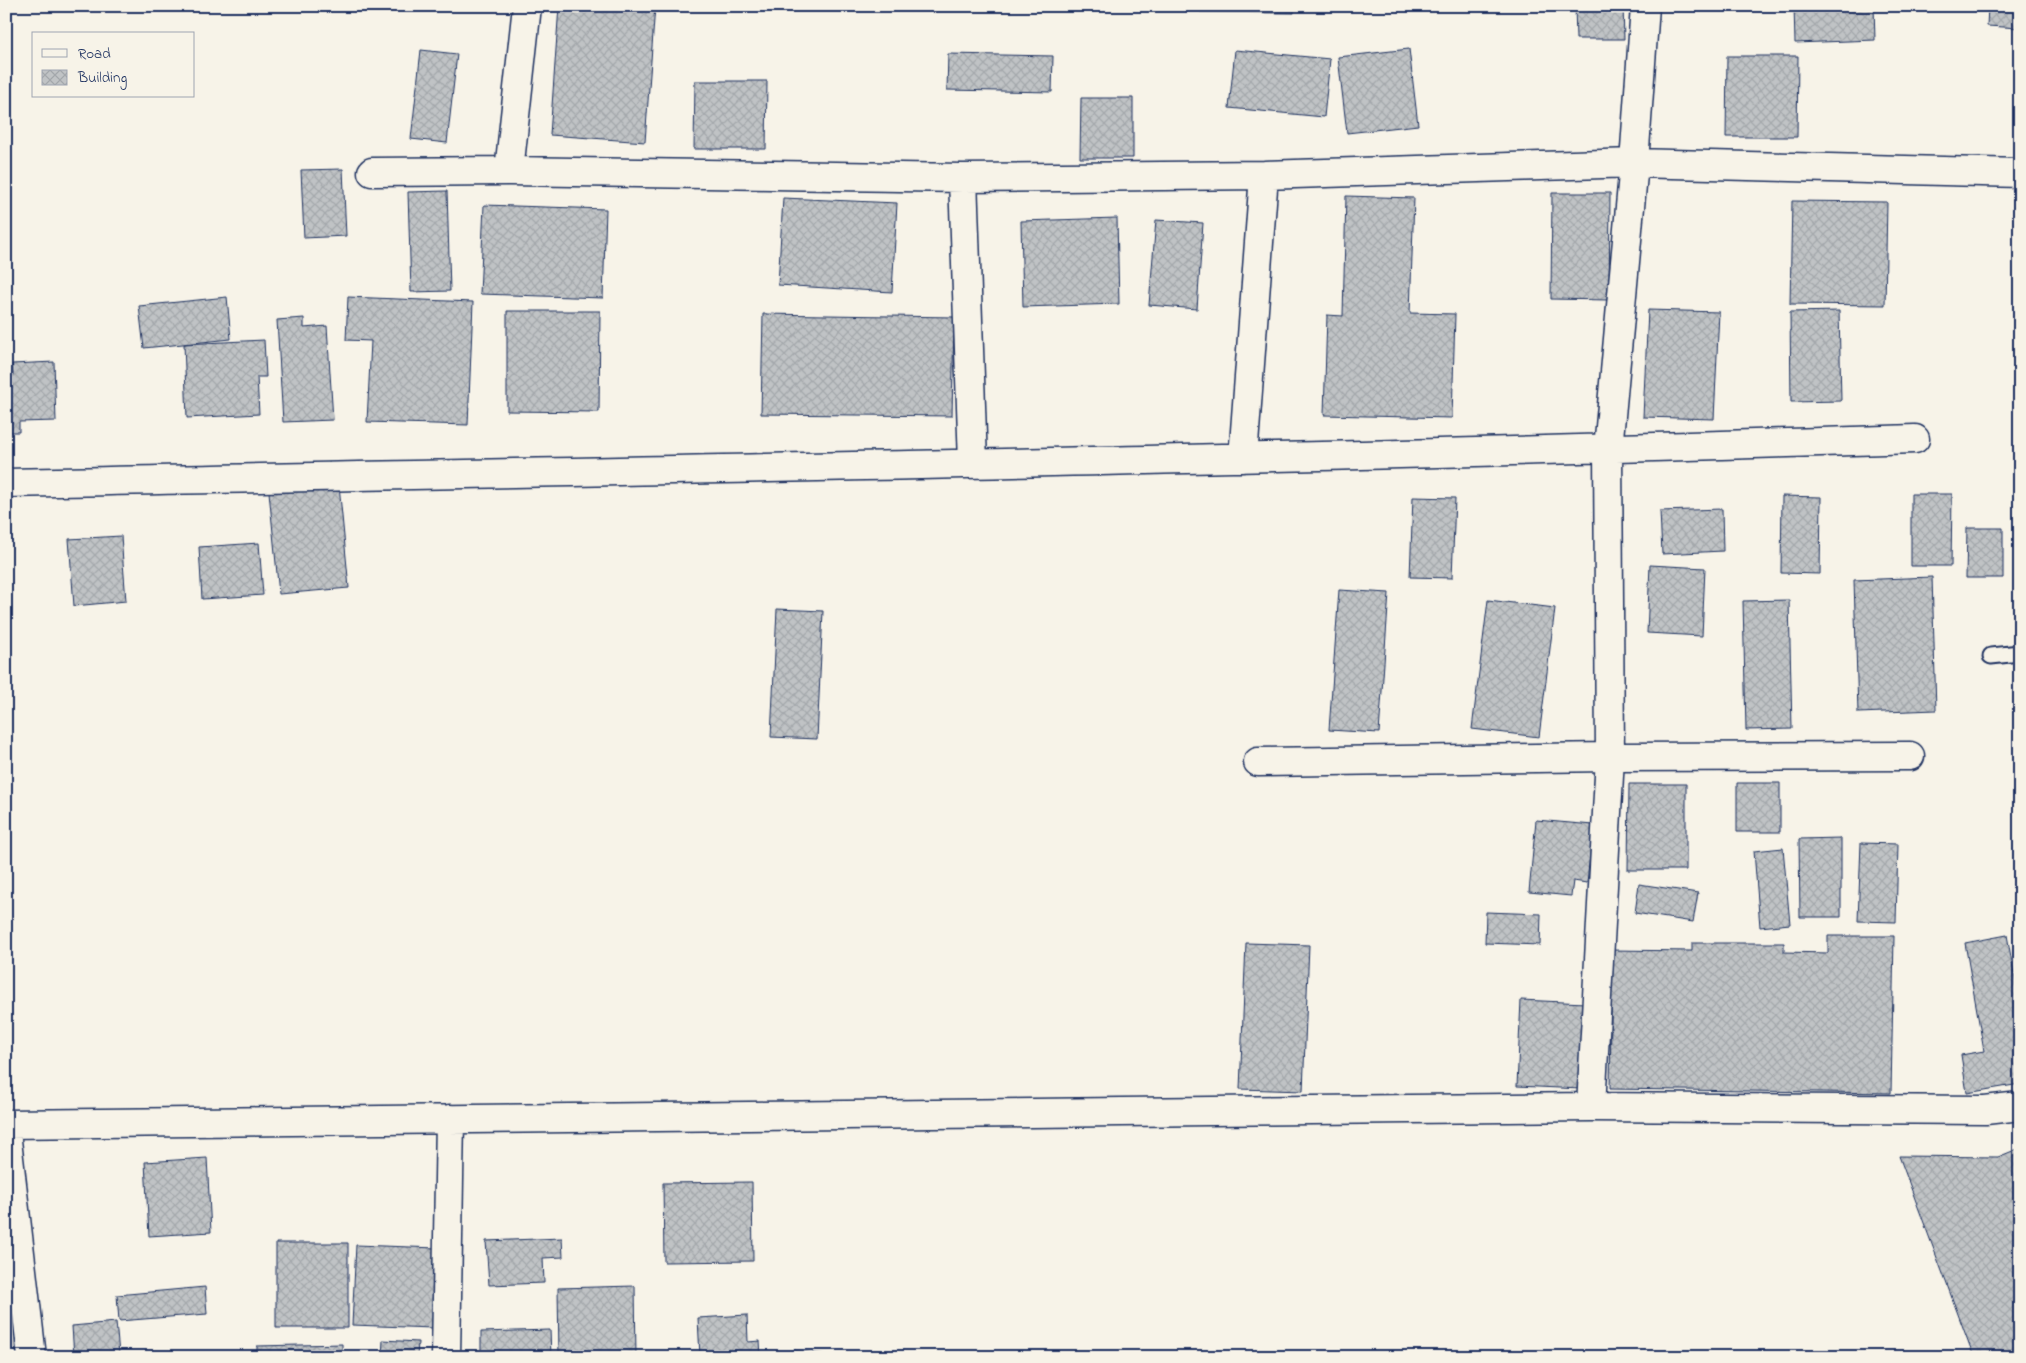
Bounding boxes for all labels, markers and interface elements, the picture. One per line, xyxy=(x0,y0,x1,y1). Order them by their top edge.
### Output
legend xyxy=(32,32,195,98)
text: Road xyxy=(78,43,111,65)
text: Building xyxy=(77,67,127,90)

